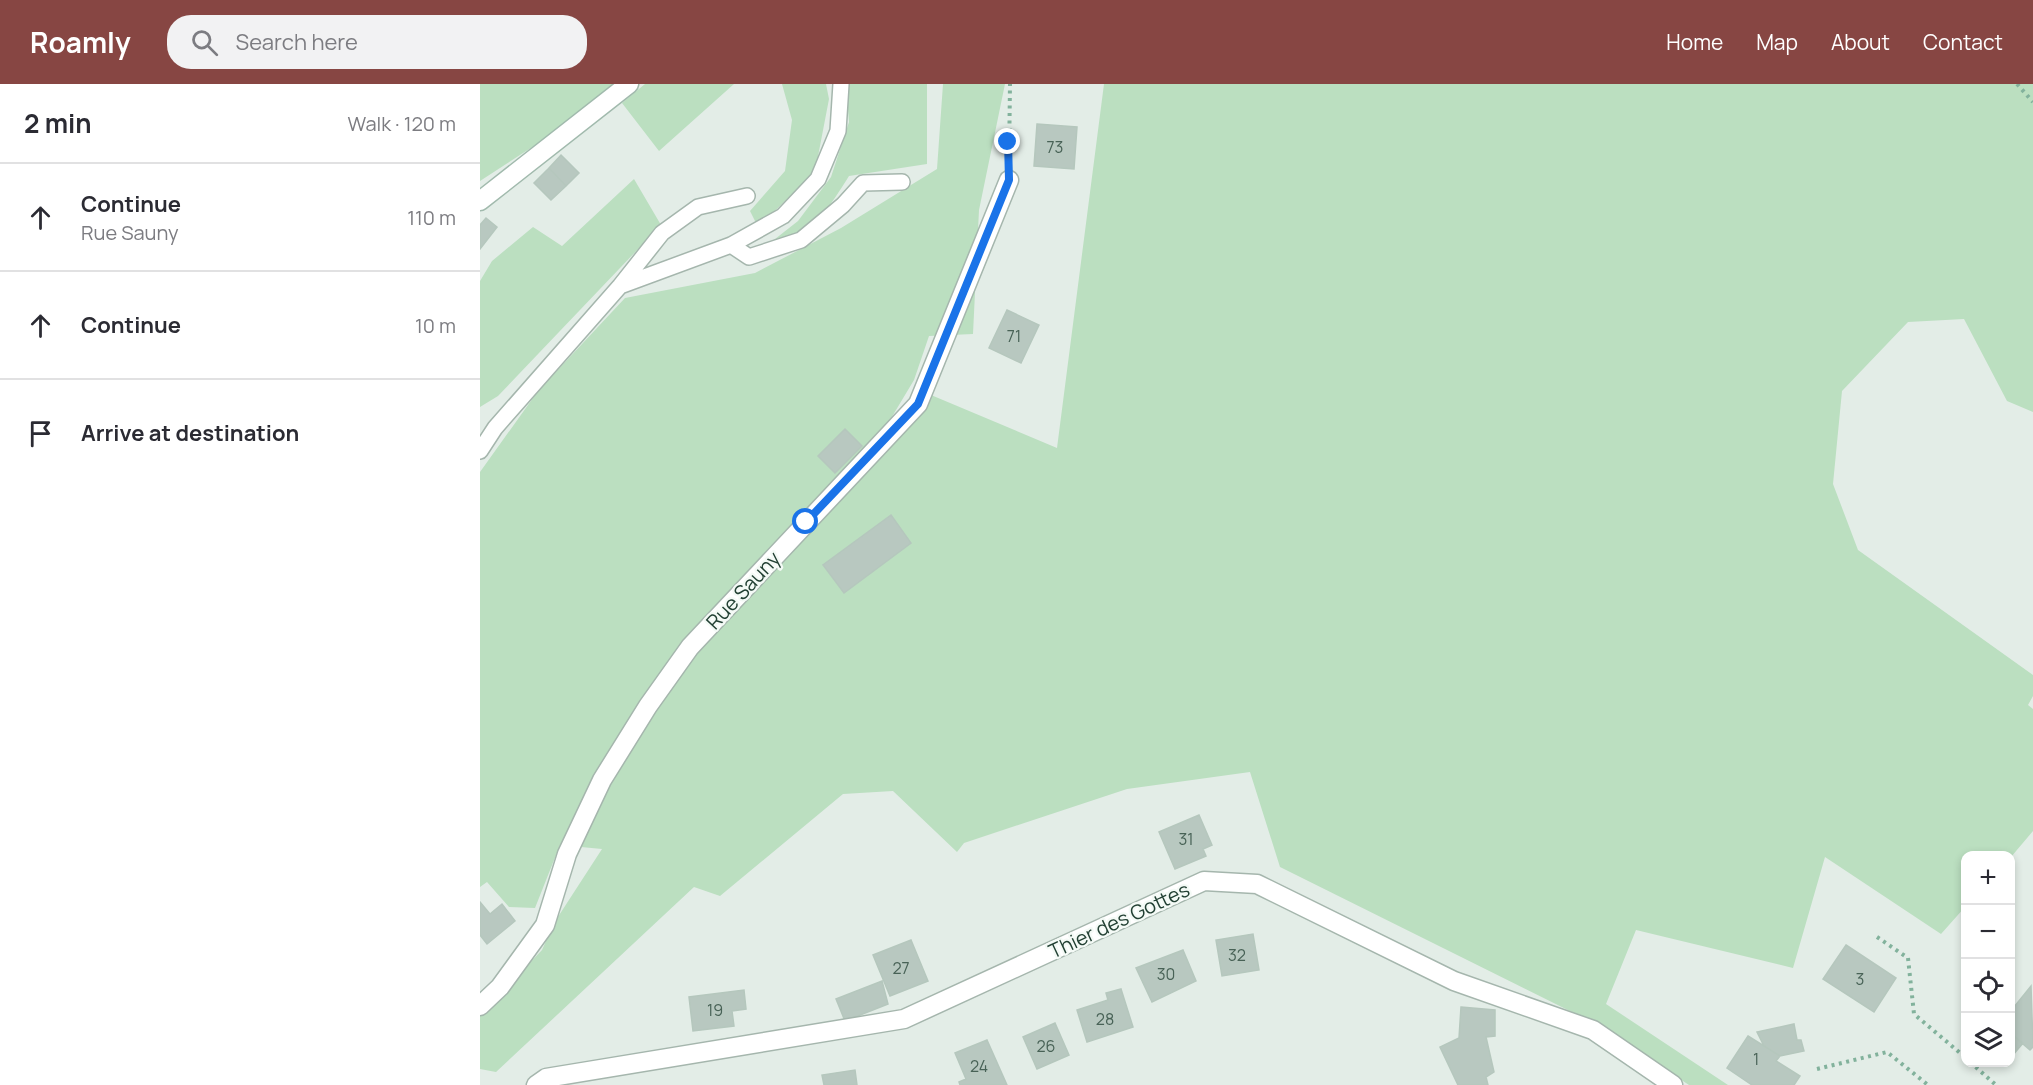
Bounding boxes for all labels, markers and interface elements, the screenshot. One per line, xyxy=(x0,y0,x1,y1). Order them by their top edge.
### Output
search box xyxy=(167,15,587,69)
text: Roamly xyxy=(30,23,131,61)
icon: search xyxy=(188,26,221,59)
text: Search here xyxy=(236,27,358,57)
text: Home xyxy=(1666,28,1723,56)
text: Map xyxy=(1756,28,1798,56)
text: About xyxy=(1831,28,1890,56)
text: Contact xyxy=(1923,28,2003,56)
text: 2 min xyxy=(24,105,92,141)
text: Walk · 120 m xyxy=(348,110,456,137)
route end xyxy=(994,128,1020,154)
house number: 73 xyxy=(1047,136,1063,158)
text: Continue xyxy=(81,189,181,219)
icon: ahead xyxy=(24,201,57,234)
text: 110 m xyxy=(407,204,456,231)
text: Rue Sauny xyxy=(81,219,179,246)
icon: ahead xyxy=(24,309,57,342)
text: Continue xyxy=(81,310,181,340)
text: 10 m xyxy=(415,312,456,339)
house number: 71 xyxy=(1007,325,1021,347)
icon: arrive xyxy=(24,417,57,450)
text: Arrive at destination xyxy=(81,418,299,448)
route start xyxy=(792,508,818,534)
street label: Rue Sauny xyxy=(700,545,786,635)
house number: 31 xyxy=(1178,828,1194,850)
map controls xyxy=(1961,851,2015,1067)
button: + xyxy=(1961,851,2015,905)
street label: Thier des Gottes xyxy=(1044,876,1194,964)
button: − xyxy=(1961,905,2015,959)
house number: 32 xyxy=(1228,944,1246,966)
house number: 27 xyxy=(892,957,910,979)
button: locate xyxy=(1961,959,2015,1013)
house number: 30 xyxy=(1157,963,1175,985)
house number: 3 xyxy=(1856,968,1864,990)
house number: 19 xyxy=(707,999,723,1021)
house number: 28 xyxy=(1096,1008,1114,1030)
button: layers xyxy=(1961,1013,2015,1067)
house number: 26 xyxy=(1036,1035,1056,1057)
house number: 1 xyxy=(1753,1048,1759,1070)
house number: 24 xyxy=(970,1055,988,1077)

